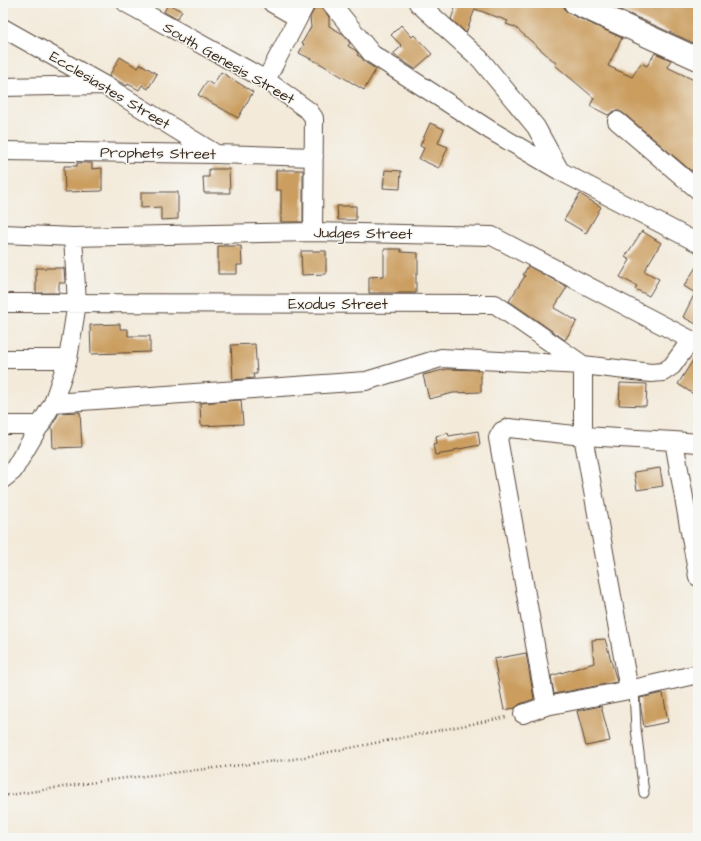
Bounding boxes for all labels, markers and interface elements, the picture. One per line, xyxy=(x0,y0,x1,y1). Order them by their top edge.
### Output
street label: South Genesis Street xyxy=(159,17,298,110)
street label: Ecclesiastes Street xyxy=(45,46,174,135)
street label: Prophets Street xyxy=(100,142,216,165)
street label: Judges Street xyxy=(313,222,413,246)
street label: Exodus Street xyxy=(288,294,388,315)

